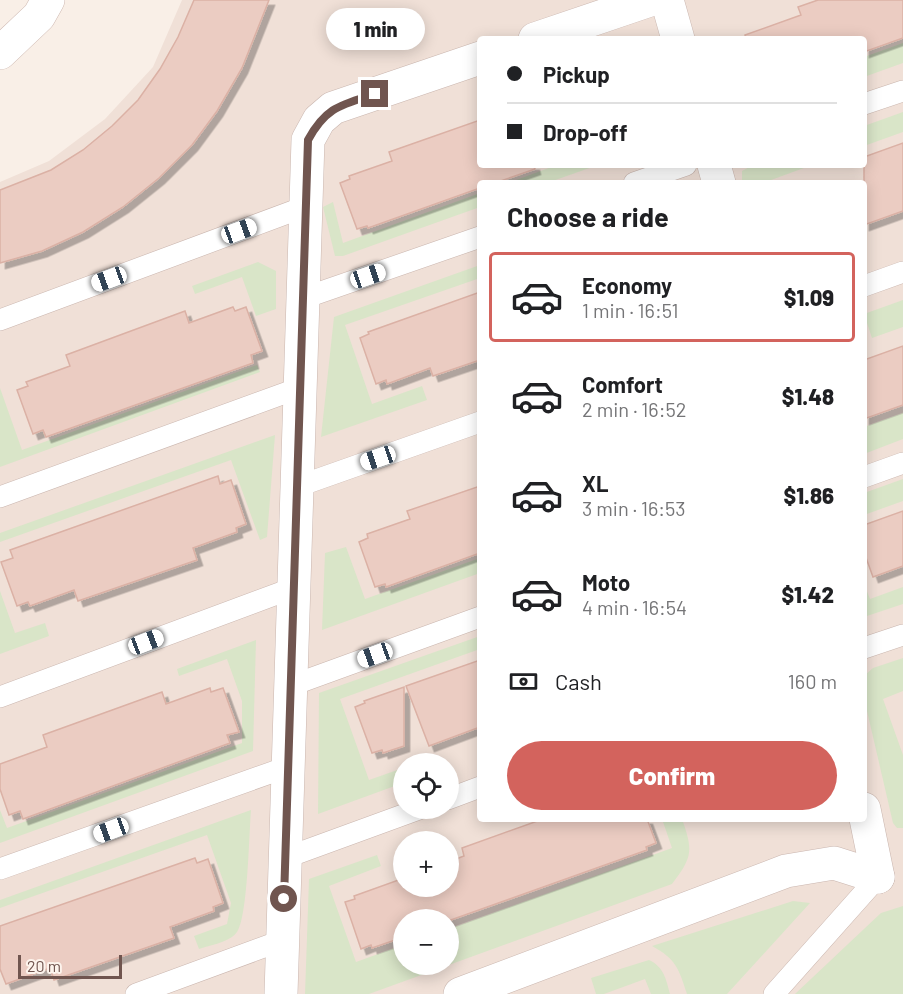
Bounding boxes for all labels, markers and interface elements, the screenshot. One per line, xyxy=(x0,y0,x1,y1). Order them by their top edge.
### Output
callout: 1 min xyxy=(326,7,424,49)
text: 1 min xyxy=(354,17,397,41)
text: Pickup xyxy=(543,61,610,87)
route end xyxy=(361,80,388,107)
text: Drop-off xyxy=(543,119,627,145)
text: Choose a ride xyxy=(507,200,669,232)
car xyxy=(219,216,259,246)
car xyxy=(348,262,388,290)
car xyxy=(89,264,129,294)
icon: car xyxy=(510,270,564,324)
text: Economy xyxy=(582,272,672,298)
text: $1.09 xyxy=(784,284,834,310)
text: 1 min · 16:51 xyxy=(582,298,678,322)
icon: car xyxy=(510,369,564,423)
text: Comfort xyxy=(582,371,663,397)
text: $1.48 xyxy=(782,383,834,409)
text: 2 min · 16:52 xyxy=(582,397,686,421)
car xyxy=(358,444,398,472)
icon: car xyxy=(510,468,564,522)
text: XL xyxy=(582,470,608,496)
text: $1.86 xyxy=(784,482,834,508)
text: 3 min · 16:53 xyxy=(582,496,686,520)
icon: car xyxy=(510,567,564,621)
text: Moto xyxy=(582,569,630,595)
text: $1.42 xyxy=(781,581,834,607)
text: 4 min · 16:54 xyxy=(582,595,687,619)
car xyxy=(126,627,166,657)
car xyxy=(355,640,395,670)
icon: cash xyxy=(507,665,540,698)
text: Cash xyxy=(555,668,602,694)
text: 160 m xyxy=(788,669,837,693)
button: Confirm xyxy=(507,741,837,810)
map controls xyxy=(393,753,459,975)
button: locate xyxy=(393,753,459,819)
car xyxy=(91,815,131,845)
button: + xyxy=(393,831,459,897)
route start xyxy=(270,885,297,912)
button: − xyxy=(393,909,459,975)
scale bar xyxy=(18,952,122,980)
text: 20 m xyxy=(27,956,61,975)

